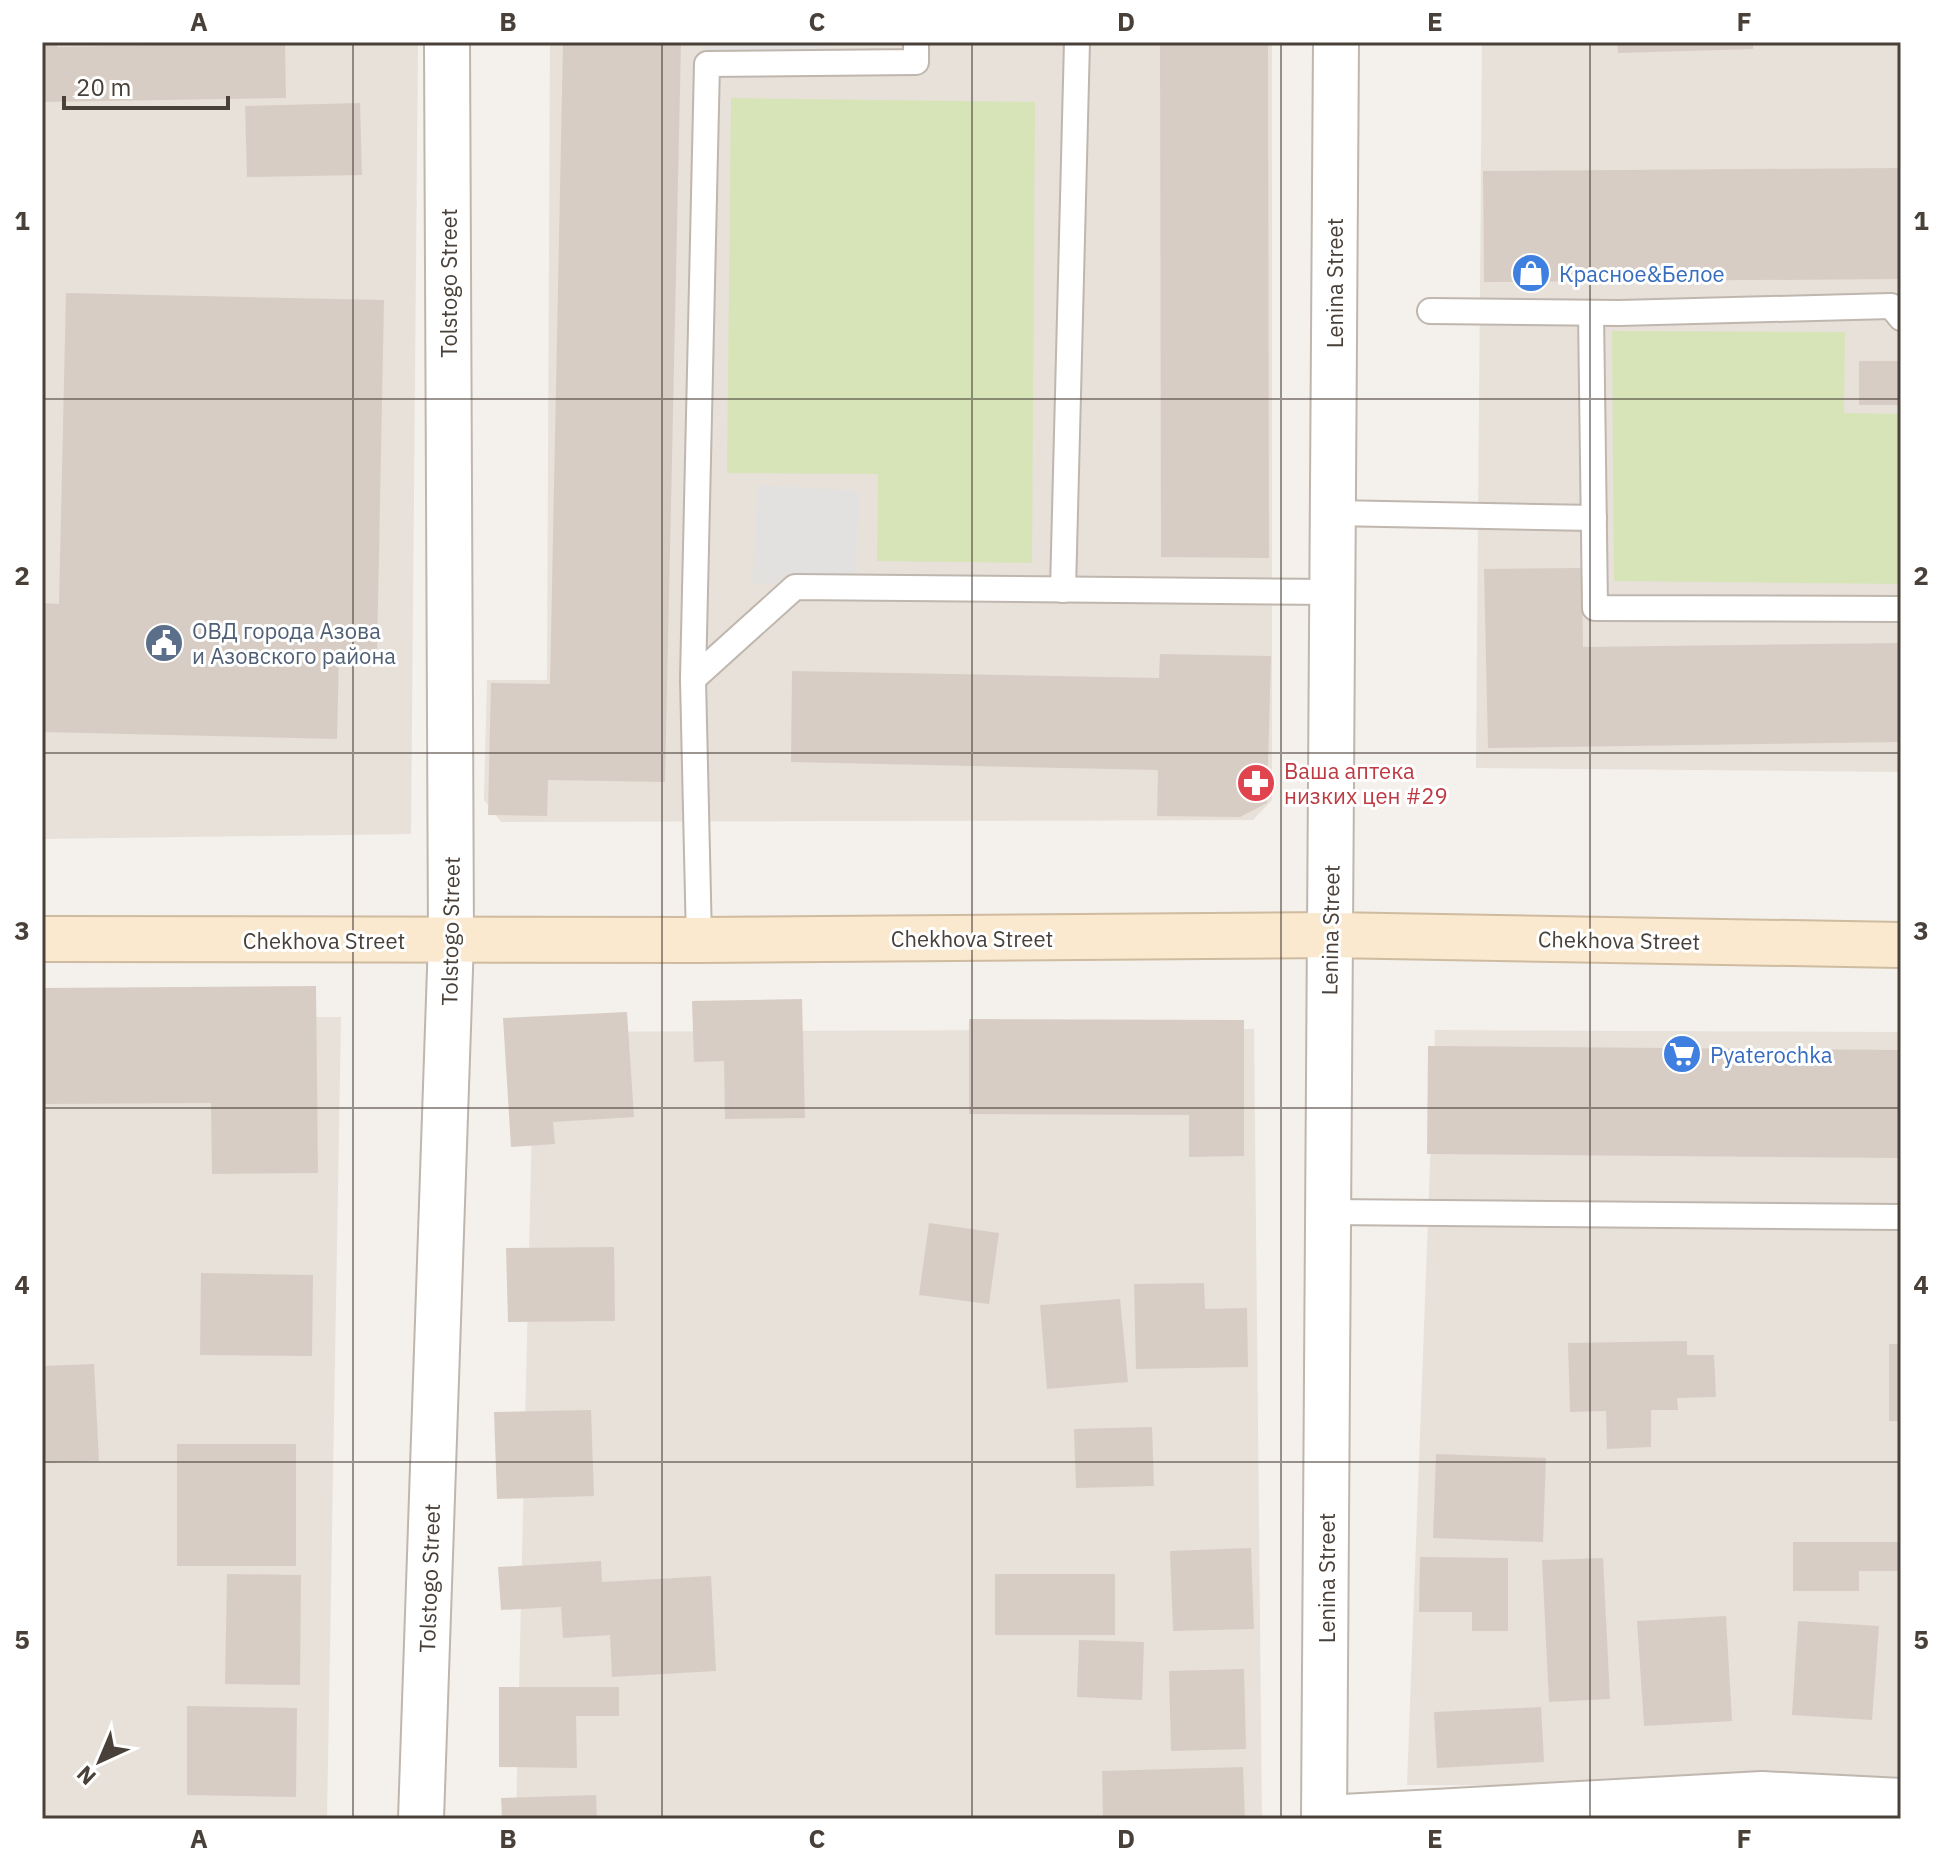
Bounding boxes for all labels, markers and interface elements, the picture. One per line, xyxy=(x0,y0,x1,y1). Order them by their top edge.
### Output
text: A xyxy=(190,4,208,38)
text: B xyxy=(499,4,517,38)
text: C xyxy=(809,4,826,38)
text: D xyxy=(1117,4,1135,38)
text: E xyxy=(1427,4,1443,38)
text: F xyxy=(1736,4,1752,38)
scale bar xyxy=(64,60,228,110)
text: 20 m xyxy=(76,71,131,103)
text: 1 xyxy=(14,203,30,237)
text: 1 xyxy=(1913,203,1929,237)
street label: Tolstogo Street xyxy=(434,208,463,358)
street label: Lenina Street xyxy=(1320,218,1349,348)
shop icon: Красное&Белое xyxy=(1510,252,1552,294)
place label: Красное&Белое xyxy=(1559,259,1725,288)
text: 2 xyxy=(14,558,30,592)
text: 2 xyxy=(1913,558,1929,592)
place label: ОВД города Азова и Азовского района xyxy=(192,616,396,670)
public building icon: ОВД города Азова и Азовского района xyxy=(143,622,185,664)
place label: Ваша аптека низких цен #29 xyxy=(1284,756,1448,810)
pharmacy icon: Ваша аптека низких цен #29 xyxy=(1235,762,1277,804)
street label: Tolstogo Street xyxy=(434,856,466,1006)
street label: Lenina Street xyxy=(1314,864,1346,996)
text: 3 xyxy=(14,913,30,947)
text: 3 xyxy=(1913,913,1929,947)
street label: Chekhova Street xyxy=(891,924,1053,953)
street label: Chekhova Street xyxy=(1538,924,1700,956)
street label: Chekhova Street xyxy=(243,926,405,955)
supermarket icon: Pyaterochka xyxy=(1661,1033,1703,1075)
place label: Pyaterochka xyxy=(1710,1040,1833,1069)
text: 4 xyxy=(14,1267,30,1301)
text: 4 xyxy=(1913,1267,1929,1301)
street label: Tolstogo Street xyxy=(412,1503,446,1653)
street label: Lenina Street xyxy=(1312,1513,1341,1643)
text: 5 xyxy=(14,1622,30,1656)
text: 5 xyxy=(1913,1622,1929,1656)
north arrow xyxy=(60,1721,140,1801)
text: N xyxy=(70,1760,102,1792)
text: A xyxy=(190,1821,208,1855)
text: B xyxy=(499,1821,517,1855)
text: C xyxy=(809,1821,826,1855)
text: D xyxy=(1117,1821,1135,1855)
text: E xyxy=(1427,1821,1443,1855)
text: F xyxy=(1736,1821,1752,1855)

